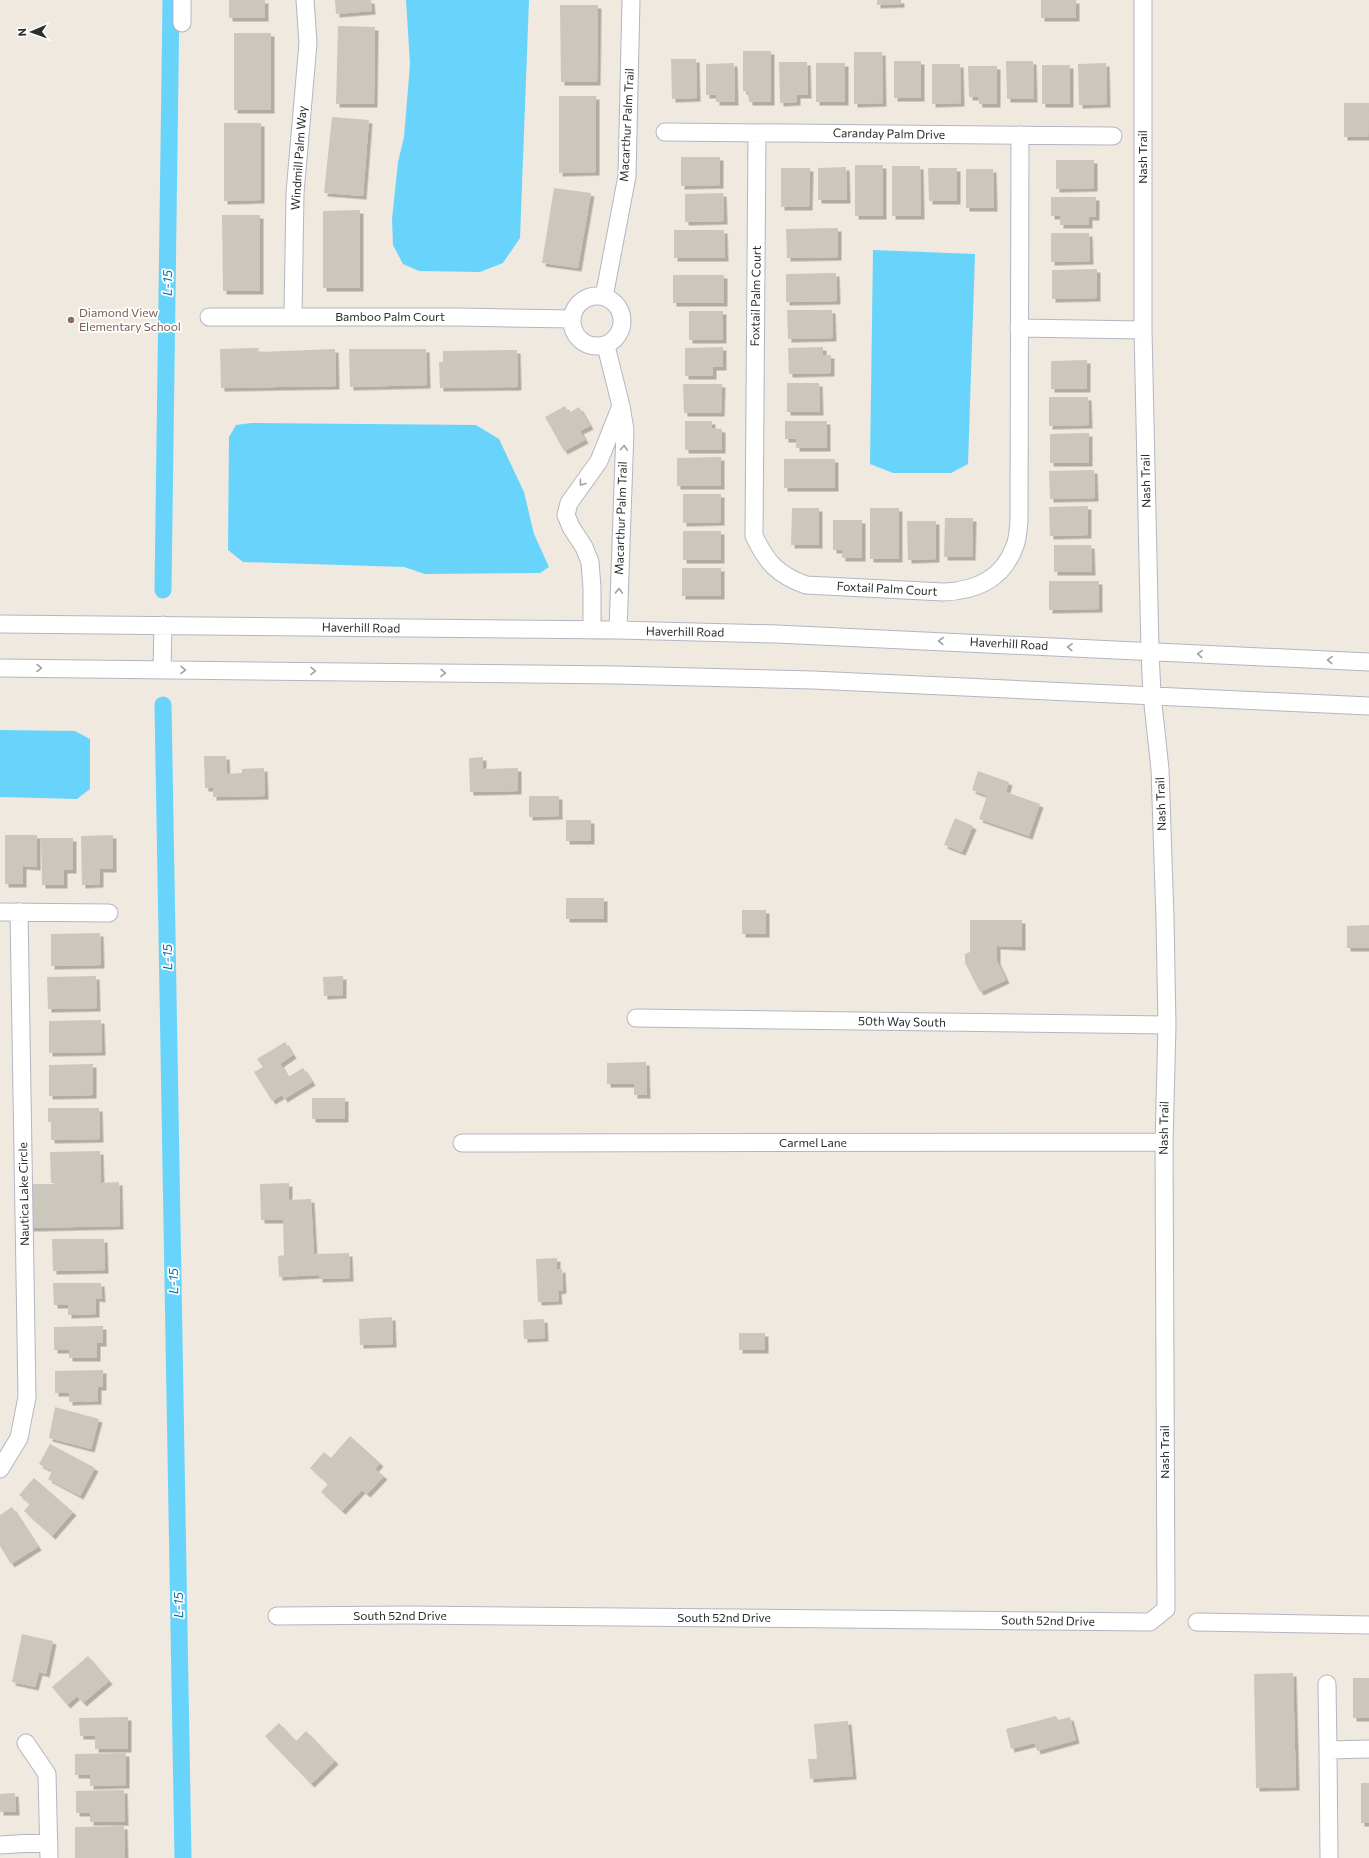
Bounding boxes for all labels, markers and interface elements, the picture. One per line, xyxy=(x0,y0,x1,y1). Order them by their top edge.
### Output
north arrow xyxy=(12,12,52,52)
text: N xyxy=(15,28,28,37)
street label: Macarthur Palm Trail xyxy=(616,68,636,182)
street label: Windmill Palm Way xyxy=(287,105,309,211)
street label: Caranday Palm Drive xyxy=(833,125,945,141)
street label: Nash Trail xyxy=(1135,130,1149,184)
street label: Foxtail Palm Court xyxy=(747,245,763,347)
water label: L-15 xyxy=(159,269,175,296)
place label: Diamond View Elementary School xyxy=(79,305,181,333)
street label: Bamboo Palm Court xyxy=(335,309,445,323)
marker: Diamond View Elementary School xyxy=(66,315,76,325)
one-way arrow xyxy=(620,445,629,451)
street label: Nash Trail xyxy=(1138,454,1152,508)
street label: Macarthur Palm Trail xyxy=(611,461,629,575)
one-way arrow xyxy=(580,479,587,486)
street label: Foxtail Palm Court xyxy=(836,578,938,598)
one-way arrow xyxy=(615,588,623,594)
street label: Haverhill Road xyxy=(322,619,400,635)
street label: Haverhill Road xyxy=(646,623,724,639)
street label: Haverhill Road xyxy=(969,634,1049,652)
one-way arrow xyxy=(938,637,944,645)
one-way arrow xyxy=(1067,643,1073,652)
one-way arrow xyxy=(1197,649,1203,658)
one-way arrow xyxy=(1327,656,1333,665)
one-way arrow xyxy=(36,664,42,672)
one-way arrow xyxy=(180,666,186,674)
one-way arrow xyxy=(310,667,316,675)
one-way arrow xyxy=(440,669,446,677)
street label: Nash Trail xyxy=(1152,777,1168,831)
water label: L-15 xyxy=(159,943,175,970)
street label: 50th Way South xyxy=(858,1013,946,1029)
street label: Nash Trail xyxy=(1156,1101,1170,1155)
street label: Carmel Lane xyxy=(779,1135,847,1149)
street label: Nautica Lake Circle xyxy=(15,1142,31,1246)
water label: L-15 xyxy=(165,1267,181,1294)
street label: Nash Trail xyxy=(1157,1425,1171,1479)
water label: L-15 xyxy=(170,1591,186,1618)
street label: South 52nd Drive xyxy=(353,1608,447,1622)
street label: South 52nd Drive xyxy=(677,1610,771,1624)
street label: South 52nd Drive xyxy=(1001,1612,1095,1628)

